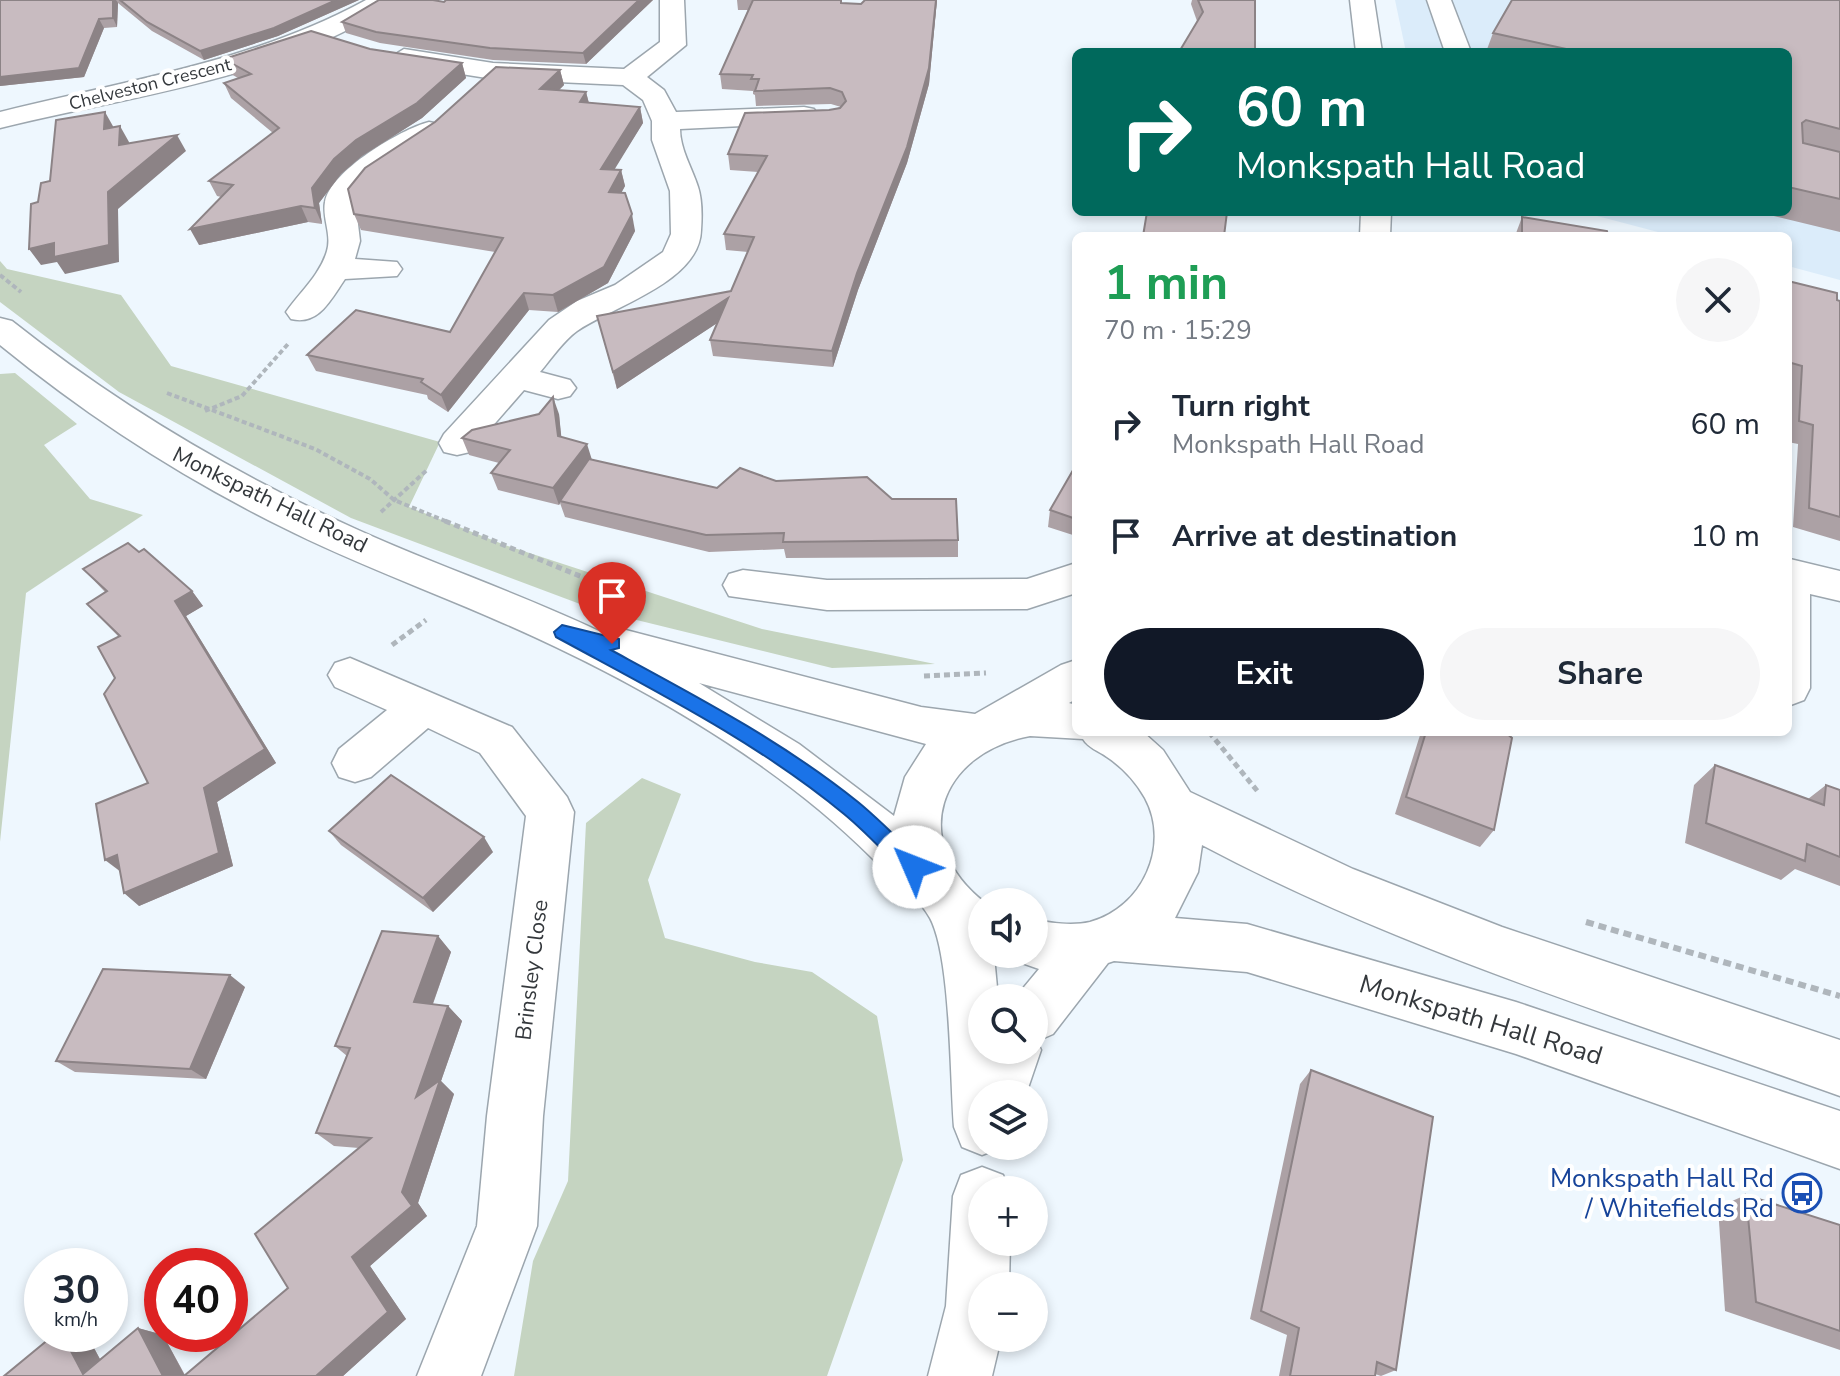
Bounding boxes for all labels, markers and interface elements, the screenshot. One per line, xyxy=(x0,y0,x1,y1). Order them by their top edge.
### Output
street label: Chelveston Crescent xyxy=(66,52,234,116)
text: 60 m xyxy=(1236,69,1367,146)
icon: right xyxy=(1104,80,1208,184)
text: Monkspath Hall Road xyxy=(1236,142,1585,191)
text: 1 min xyxy=(1104,250,1228,316)
button: close xyxy=(1676,258,1760,342)
text: 70 m · 15:29 xyxy=(1104,313,1252,348)
text: Turn right xyxy=(1172,386,1310,427)
icon: right xyxy=(1104,402,1148,446)
text: 60 m xyxy=(1691,404,1760,445)
text: Monkspath Hall Road xyxy=(1172,427,1424,462)
street label: Monkspath Hall Road xyxy=(167,440,373,560)
icon: arrive xyxy=(1104,514,1148,558)
text: Arrive at destination xyxy=(1172,516,1457,557)
text: 10 m xyxy=(1691,516,1760,557)
pin xyxy=(578,562,646,644)
icon: arrive xyxy=(590,574,634,618)
button: Exit xyxy=(1104,628,1424,720)
button: Share xyxy=(1440,628,1760,720)
position arrow xyxy=(872,825,956,909)
map controls xyxy=(968,888,1048,1352)
button: sound xyxy=(968,888,1048,968)
street label: Brinsley Close xyxy=(508,898,556,1042)
street label: Monkspath Hall Road xyxy=(1355,966,1607,1074)
button: search xyxy=(968,984,1048,1064)
button: layers xyxy=(968,1080,1048,1160)
place label: Monkspath Hall Rd / Whitefields Rd xyxy=(1550,1161,1774,1226)
bus stop icon: Monkspath Hall Rd / Whitefields Rd xyxy=(1781,1172,1823,1214)
button: + xyxy=(968,1176,1048,1256)
speed limit sign: 40 xyxy=(144,1248,248,1352)
text: 30 xyxy=(52,1263,100,1317)
button: − xyxy=(968,1272,1048,1352)
text: km/h xyxy=(54,1306,98,1333)

